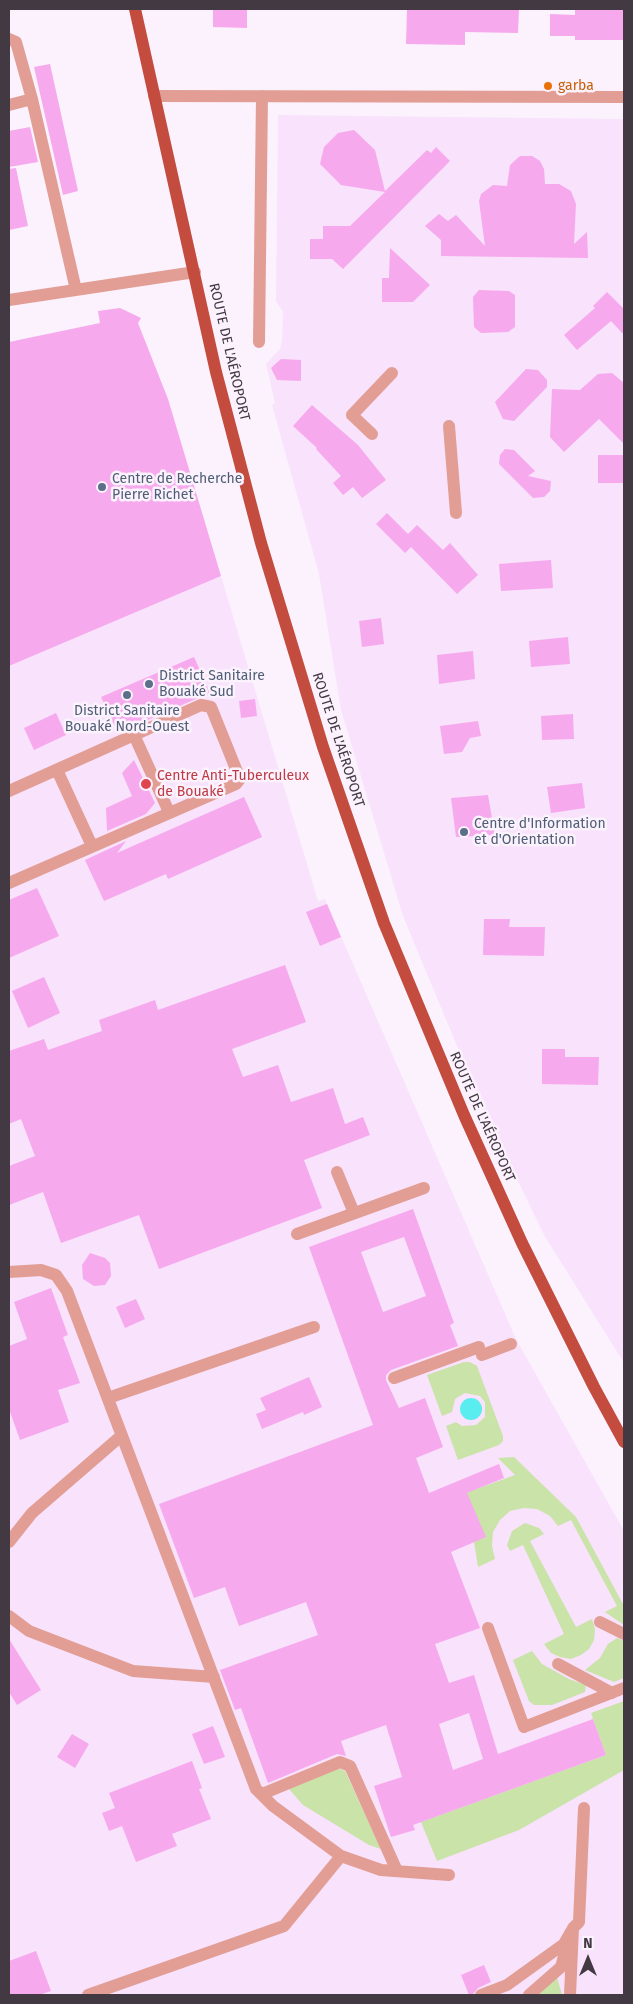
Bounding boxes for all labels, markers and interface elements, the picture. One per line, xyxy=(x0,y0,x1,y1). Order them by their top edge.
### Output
place label: garba xyxy=(558,78,594,94)
marker: garba xyxy=(542,80,554,92)
street label: ROUTE DE L'AÉROPORT xyxy=(205,281,253,423)
place label: Centre de Recherche Pierre Richet xyxy=(112,471,242,504)
marker: Centre de Recherche Pierre Richet xyxy=(96,481,108,493)
place label: District Sanitaire Bouaké Sud xyxy=(159,668,265,700)
street label: ROUTE DE L'AÉROPORT xyxy=(308,670,368,810)
marker: District Sanitaire Bouaké Sud xyxy=(143,678,155,690)
marker: District Sanitaire Bouaké Nord-Ouest xyxy=(121,689,133,701)
place label: District Sanitaire Bouaké Nord-Ouest xyxy=(65,703,189,736)
place label: Centre Anti-Tuberculeux de Bouaké xyxy=(157,768,309,800)
marker: Centre Anti-Tuberculeux de Bouaké xyxy=(139,777,153,791)
place label: Centre d'Information et d'Orientation xyxy=(474,816,606,849)
marker: Centre d'Information et d'Orientation xyxy=(458,826,470,838)
street label: ROUTE DE L'AÉROPORT xyxy=(446,1049,518,1185)
north arrow xyxy=(563,1934,613,1984)
text: N xyxy=(583,1935,593,1952)

